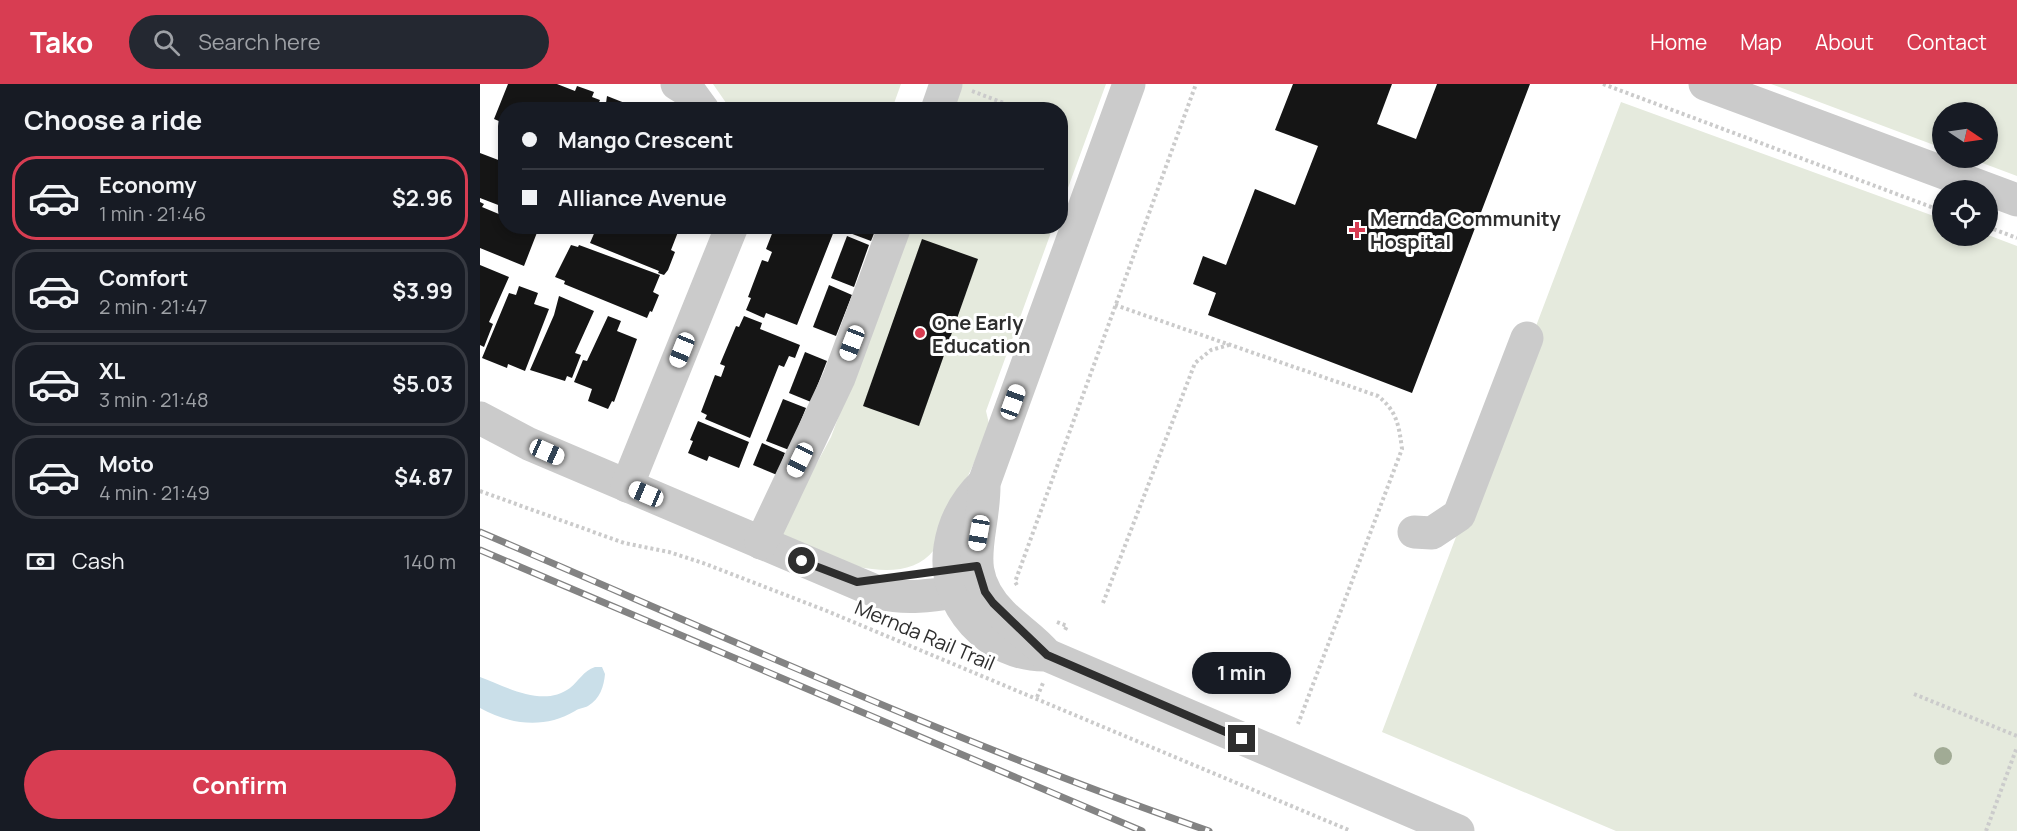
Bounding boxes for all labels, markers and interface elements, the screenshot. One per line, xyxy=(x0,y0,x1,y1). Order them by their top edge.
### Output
search box xyxy=(129,15,549,69)
text: Tako xyxy=(30,23,93,61)
icon: search xyxy=(150,26,183,59)
text: Search here xyxy=(198,27,321,57)
text: Home xyxy=(1650,28,1707,56)
text: Map xyxy=(1740,28,1782,56)
text: About xyxy=(1815,28,1874,56)
text: Contact xyxy=(1907,28,1987,56)
text: Choose a ride xyxy=(24,101,202,138)
north arrow xyxy=(1932,102,1998,168)
map controls xyxy=(1932,102,1998,246)
text: Mango Crescent xyxy=(558,125,733,155)
text: Economy xyxy=(99,170,197,200)
icon: car xyxy=(27,171,81,225)
button: locate xyxy=(1932,180,1998,246)
text: $2.96 xyxy=(392,183,453,213)
text: Alliance Avenue xyxy=(558,183,727,213)
text: 1 min · 21:46 xyxy=(99,200,206,227)
place label: Mernda Community Hospital xyxy=(1370,205,1561,255)
marker: Mernda Community Hospital xyxy=(1348,221,1366,239)
text: Comfort xyxy=(99,263,188,293)
icon: car xyxy=(27,264,81,318)
text: $3.99 xyxy=(392,276,453,306)
text: 2 min · 21:47 xyxy=(99,293,207,320)
place label: One Early Education xyxy=(932,309,1031,359)
car xyxy=(837,323,867,363)
marker: One Early Education xyxy=(913,326,927,340)
car xyxy=(667,330,697,370)
text: XL xyxy=(99,356,125,386)
icon: car xyxy=(27,357,81,411)
text: $5.03 xyxy=(392,369,453,399)
car xyxy=(998,382,1028,422)
text: 3 min · 21:48 xyxy=(99,386,209,413)
car xyxy=(527,436,567,468)
car xyxy=(784,440,816,480)
text: Moto xyxy=(99,449,154,479)
icon: car xyxy=(27,450,81,504)
text: $4.87 xyxy=(394,462,453,492)
text: 4 min · 21:49 xyxy=(99,479,210,506)
car xyxy=(626,479,666,509)
car xyxy=(967,514,991,552)
icon: cash xyxy=(24,545,57,578)
text: Cash xyxy=(72,546,125,576)
route start xyxy=(788,547,815,574)
text: 140 m xyxy=(403,548,456,575)
street label: Mernda Rail Trail xyxy=(851,593,999,677)
callout: 1 min xyxy=(1192,652,1292,694)
text: 1 min xyxy=(1217,659,1266,686)
route end xyxy=(1228,725,1255,752)
button: Confirm xyxy=(24,750,456,819)

